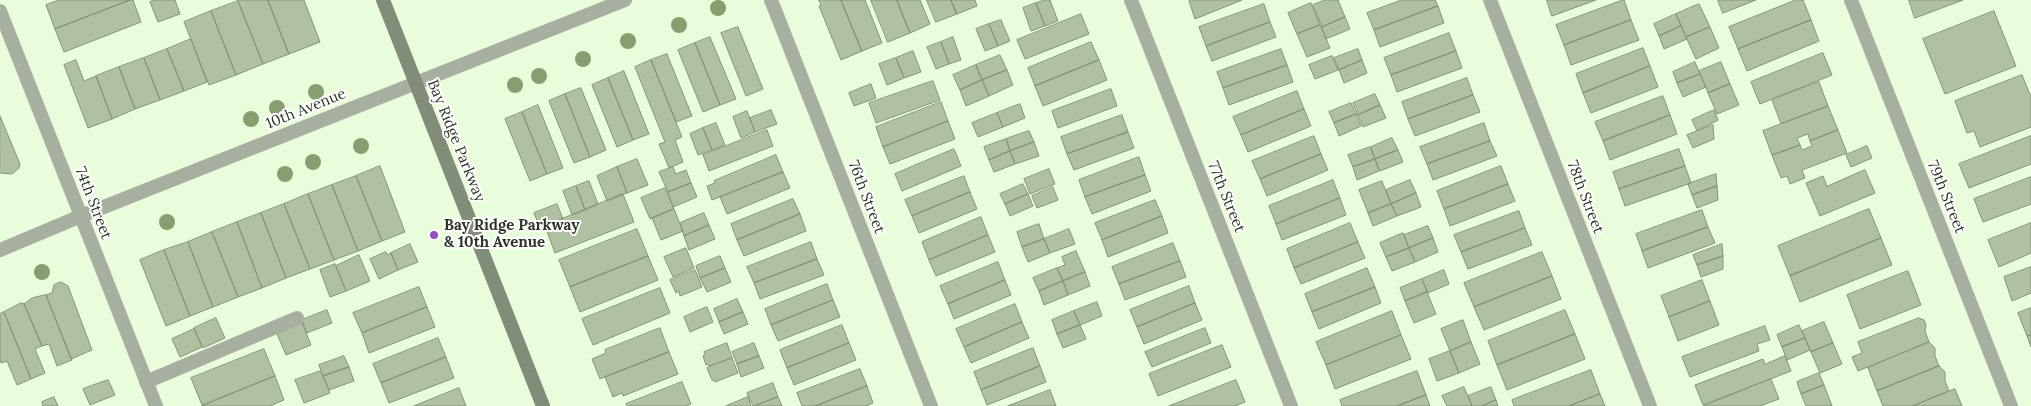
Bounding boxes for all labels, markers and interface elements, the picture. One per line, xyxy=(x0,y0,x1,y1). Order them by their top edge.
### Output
street label: Bay Ridge Parkway xyxy=(423,77,489,205)
street label: 10th Avenue xyxy=(263,85,349,133)
street label: 76th Street xyxy=(844,158,888,236)
street label: 78th Street xyxy=(1563,158,1607,236)
street label: 79th Street xyxy=(1923,158,1969,236)
street label: 77th Street xyxy=(1204,159,1248,235)
street label: 74th Street xyxy=(71,164,115,242)
place label: Bay Ridge Parkway & 10th Avenue xyxy=(444,217,579,252)
marker: Bay Ridge Parkway & 10th Avenue xyxy=(428,229,440,241)

